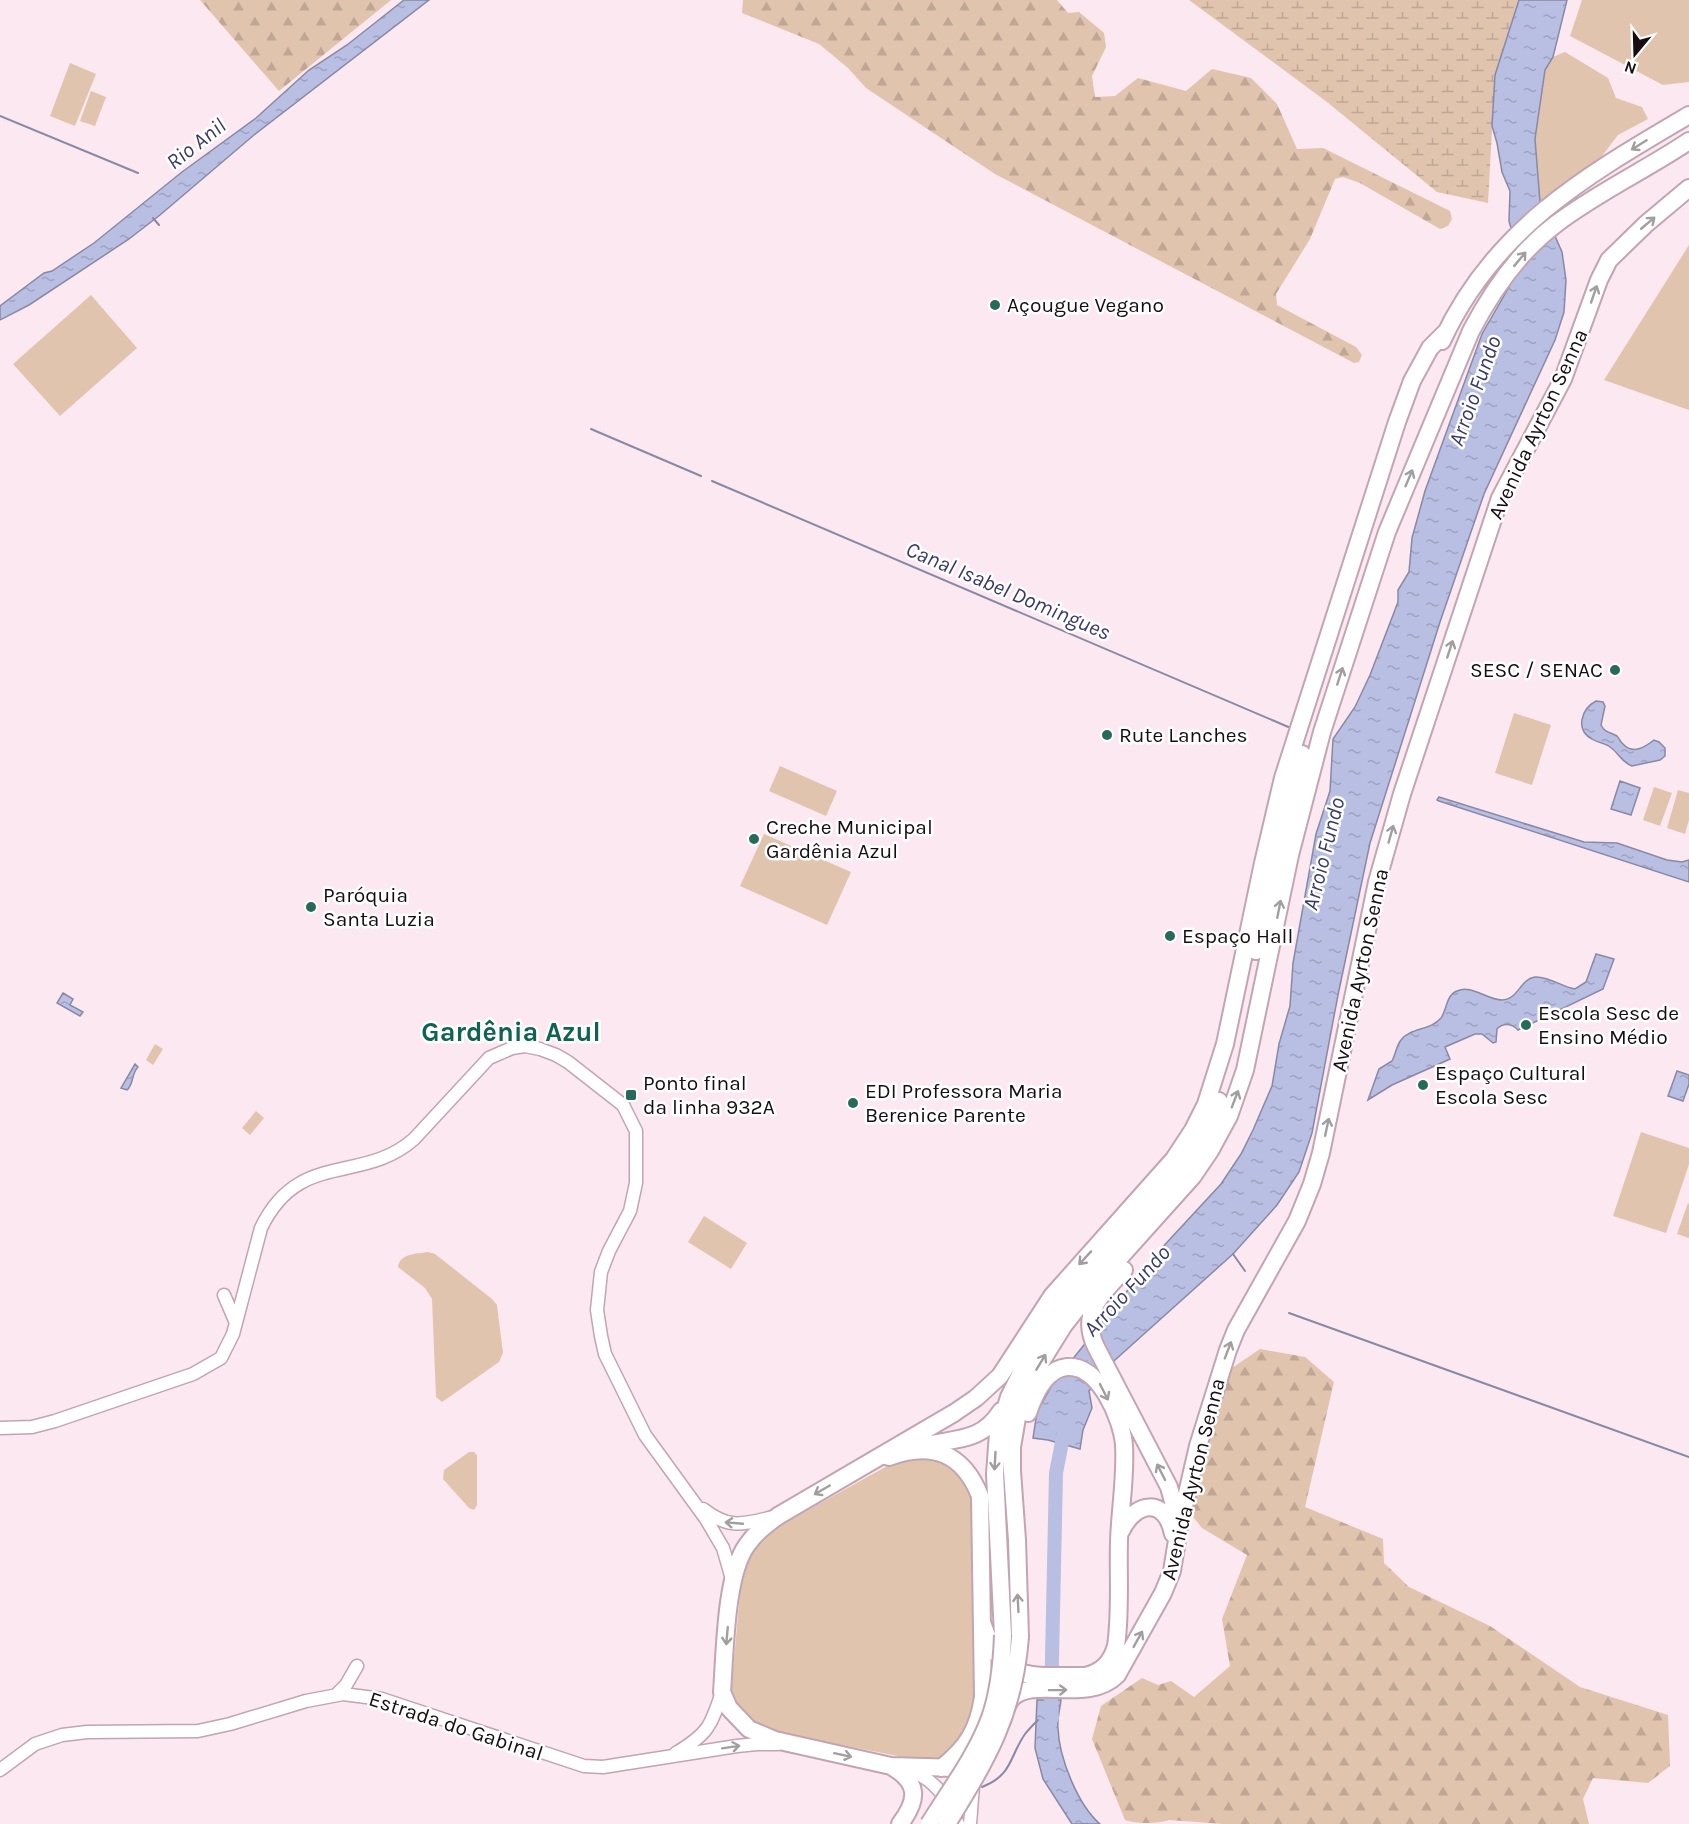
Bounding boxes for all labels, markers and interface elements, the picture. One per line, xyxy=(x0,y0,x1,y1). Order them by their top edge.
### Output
north arrow xyxy=(1605,24,1665,84)
text: N xyxy=(1622,57,1639,79)
water label: Rio Anil xyxy=(161,113,231,175)
one-way arrow xyxy=(1631,139,1648,151)
one-way arrow xyxy=(1640,216,1656,229)
one-way arrow xyxy=(1513,251,1526,267)
one-way arrow xyxy=(1590,285,1601,304)
place label: Açougue Vegano xyxy=(1007,293,1164,317)
marker: Açougue Vegano xyxy=(988,298,1002,312)
street label: Avenida Ayrton Senna xyxy=(1483,325,1593,523)
water label: Arroio Fundo xyxy=(1443,332,1507,450)
one-way arrow xyxy=(1404,469,1415,488)
water label: Canal Isabel Domingues xyxy=(902,536,1114,646)
one-way arrow xyxy=(1446,640,1457,659)
place label: SESC / SENAC xyxy=(1470,658,1603,682)
marker: SESC / SENAC xyxy=(1608,663,1622,677)
one-way arrow xyxy=(1335,667,1346,686)
place label: Rute Lanches xyxy=(1119,723,1248,747)
marker: Rute Lanches xyxy=(1100,728,1114,742)
water label: Arroio Fundo xyxy=(1297,795,1351,913)
place label: Creche Municipal Gardênia Azul xyxy=(766,815,933,863)
one-way arrow xyxy=(1386,825,1397,844)
marker: Creche Municipal Gardênia Azul xyxy=(747,832,761,846)
street label: Avenida Ayrton Senna xyxy=(1327,866,1393,1074)
place label: Paróquia Santa Luzia xyxy=(323,883,435,931)
marker: Paróquia Santa Luzia xyxy=(304,900,318,914)
one-way arrow xyxy=(1274,900,1285,919)
place label: Espaço Hall xyxy=(1182,924,1293,948)
marker: Espaço Hall xyxy=(1163,929,1177,943)
place label: Escola Sesc de Ensino Médio xyxy=(1538,1001,1679,1049)
district label: Gardênia Azul xyxy=(421,1016,601,1048)
marker: Escola Sesc de Ensino Médio xyxy=(1519,1018,1533,1032)
place label: Espaço Cultural Escola Sesc xyxy=(1435,1061,1586,1109)
place label: Ponto final da linha 932A xyxy=(643,1071,775,1119)
marker: Espaço Cultural Escola Sesc xyxy=(1416,1078,1430,1092)
place label: EDI Professora Maria Berenice Parente xyxy=(865,1079,1063,1127)
marker: Ponto final da linha 932A xyxy=(624,1088,638,1102)
one-way arrow xyxy=(1231,1090,1242,1109)
marker: EDI Professora Maria Berenice Parente xyxy=(846,1096,860,1110)
one-way arrow xyxy=(1321,1118,1333,1137)
water label: Arroio Fundo xyxy=(1078,1240,1176,1342)
one-way arrow xyxy=(1078,1250,1092,1265)
one-way arrow xyxy=(1223,1341,1234,1360)
one-way arrow xyxy=(1036,1354,1048,1371)
street label: Avenida Ayrton Senna xyxy=(1156,1376,1230,1582)
one-way arrow xyxy=(1099,1383,1110,1401)
one-way arrow xyxy=(990,1451,1001,1471)
one-way arrow xyxy=(1155,1464,1166,1482)
one-way arrow xyxy=(814,1485,831,1497)
one-way arrow xyxy=(724,1517,744,1528)
one-way arrow xyxy=(1013,1594,1024,1614)
one-way arrow xyxy=(721,1625,732,1645)
one-way arrow xyxy=(1132,1630,1144,1647)
one-way arrow xyxy=(1047,1684,1067,1696)
street label: Estrada do Gabinal xyxy=(366,1687,546,1765)
one-way arrow xyxy=(720,1742,740,1753)
one-way arrow xyxy=(833,1750,852,1762)

